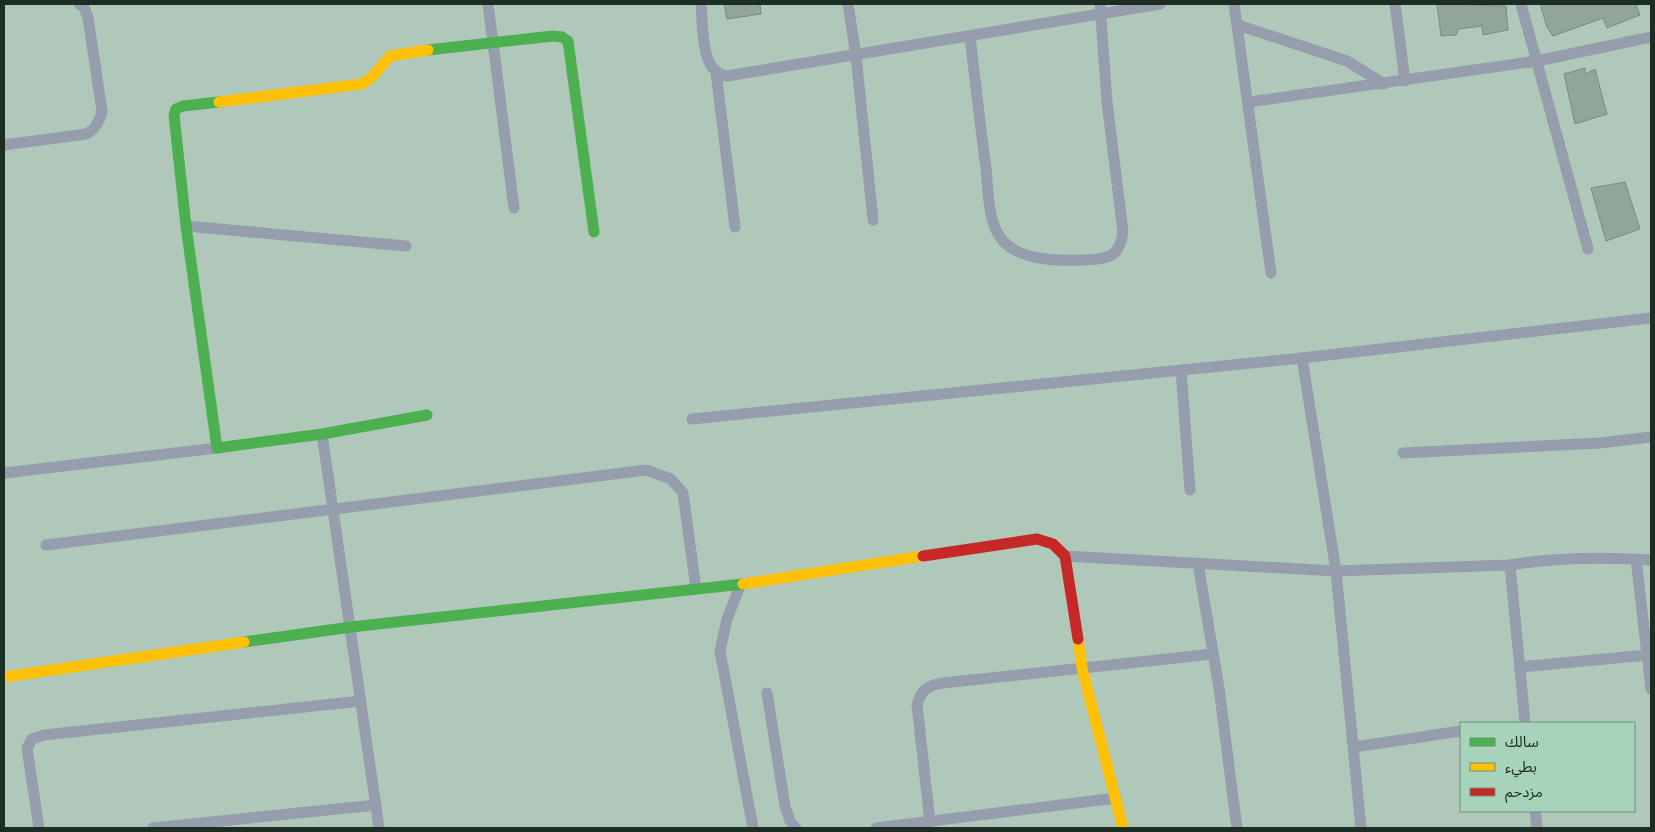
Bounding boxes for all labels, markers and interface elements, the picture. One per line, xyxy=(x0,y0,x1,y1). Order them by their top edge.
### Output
legend xyxy=(1460,722,1635,812)
text: سالك xyxy=(1505,733,1539,750)
text: بطيء xyxy=(1505,758,1537,778)
text: مزدحم xyxy=(1505,783,1543,803)

